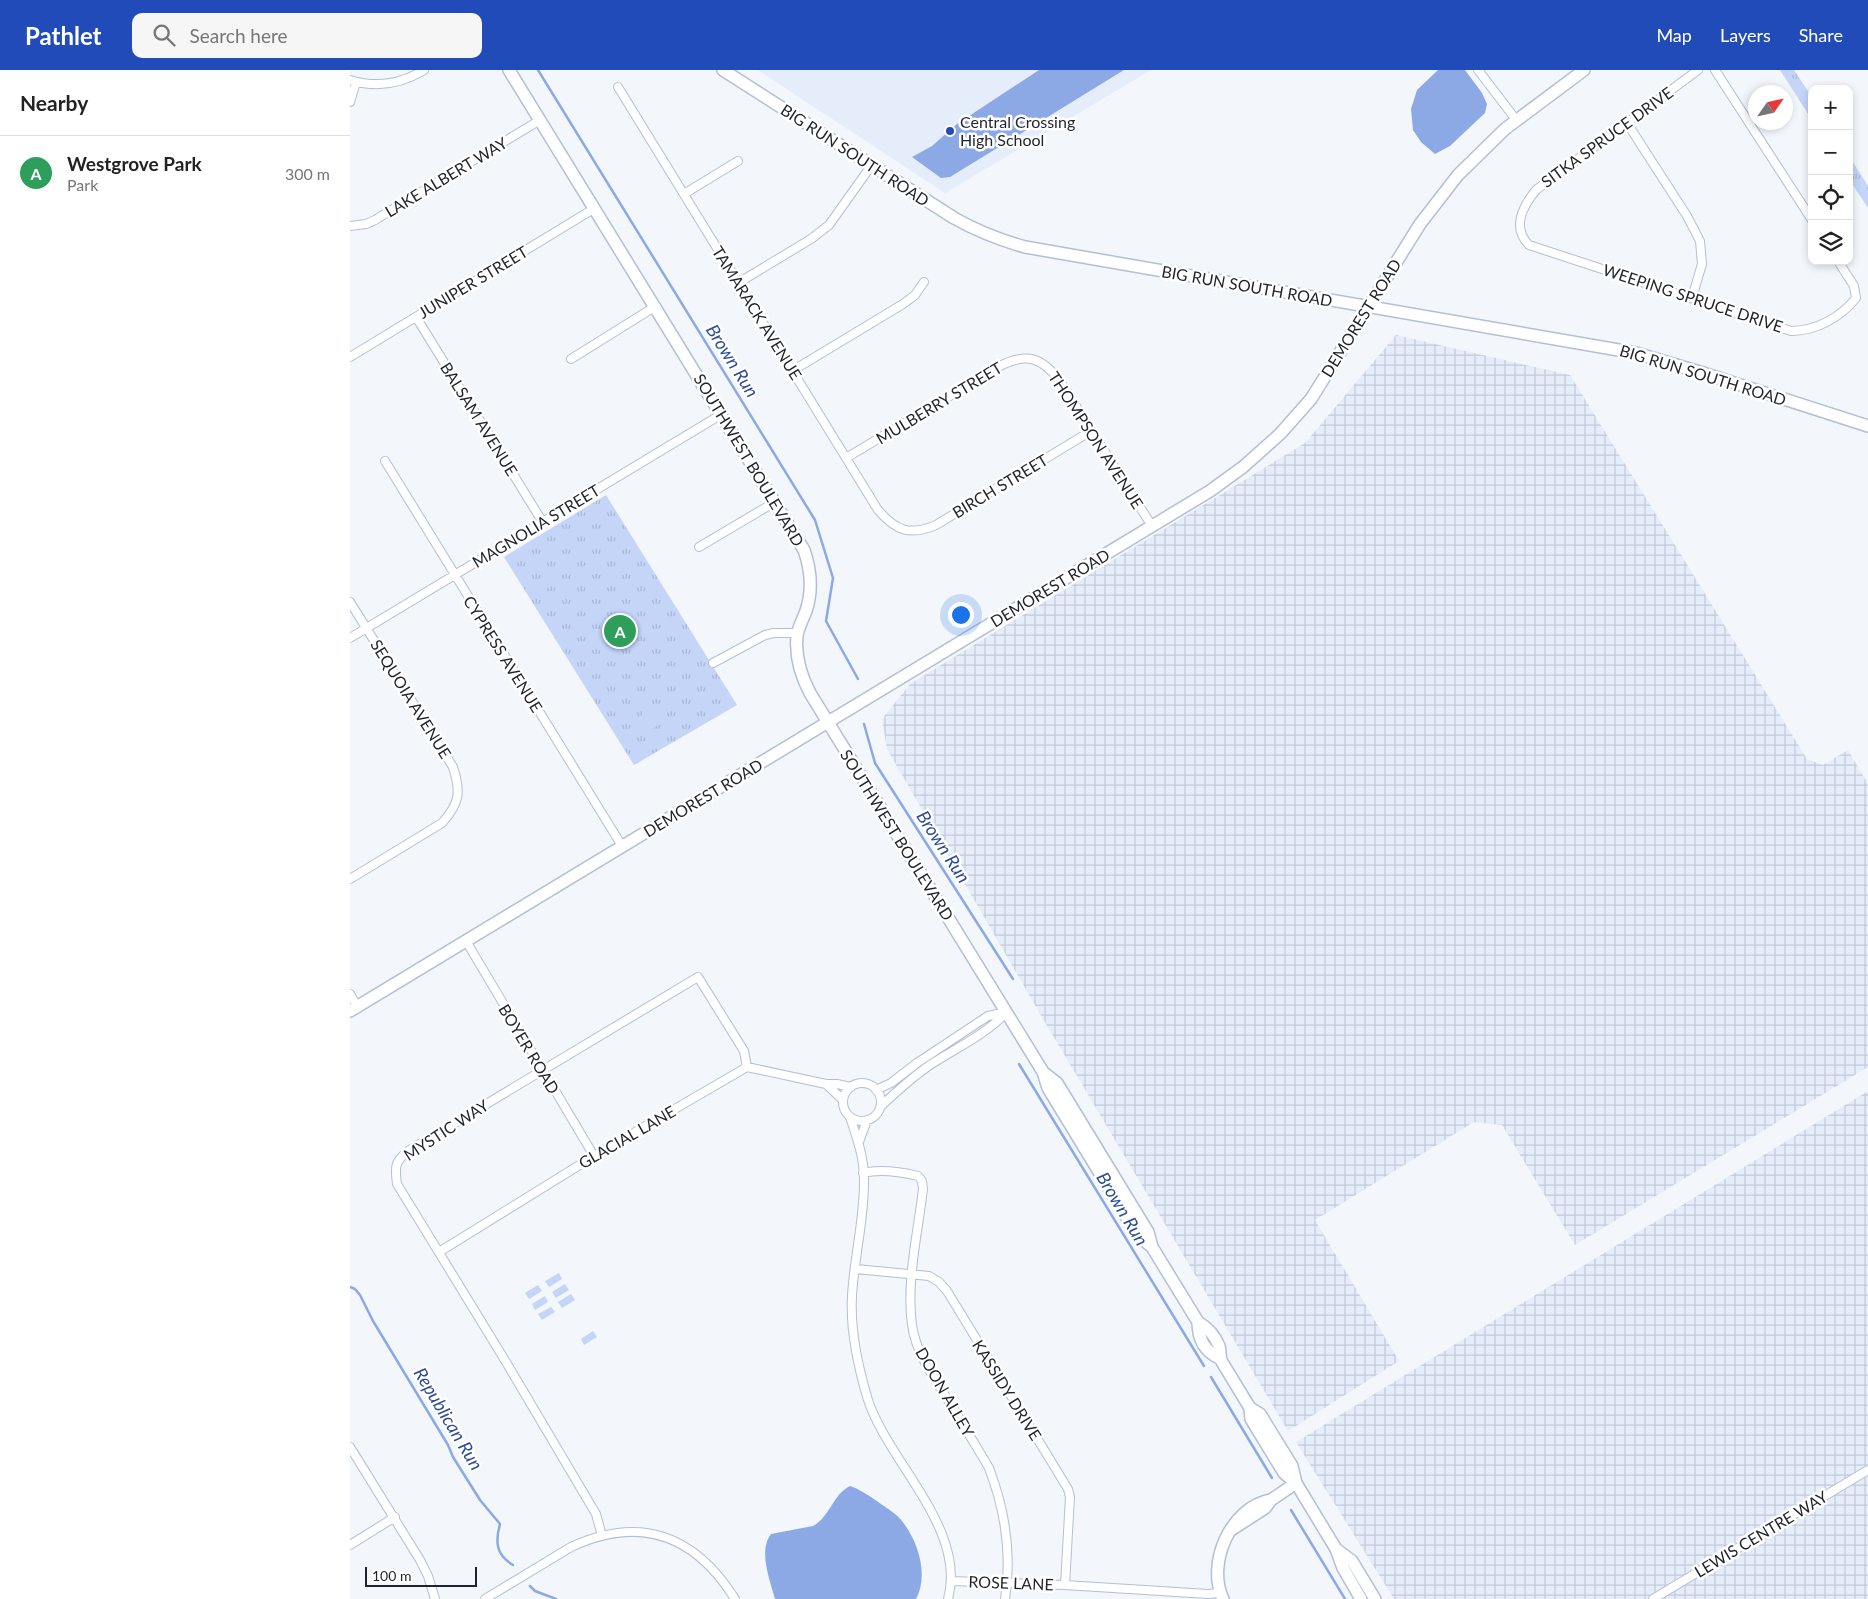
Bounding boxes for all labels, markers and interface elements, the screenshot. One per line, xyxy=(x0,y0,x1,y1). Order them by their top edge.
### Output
search box xyxy=(132,13,482,58)
text: Pathlet xyxy=(25,21,102,50)
icon: search xyxy=(150,21,178,49)
text: Search here xyxy=(190,24,288,47)
text: Map xyxy=(1656,24,1692,46)
text: Layers xyxy=(1720,24,1771,46)
text: Share xyxy=(1799,24,1843,46)
street label: SITKA SPRUCE DRIVE xyxy=(1537,82,1676,191)
north arrow xyxy=(1748,85,1793,130)
map controls xyxy=(1808,85,1853,265)
button: + xyxy=(1808,85,1853,130)
text: Nearby xyxy=(20,90,88,115)
street label: BIG RUN SOUTH ROAD xyxy=(778,99,933,210)
place label: Central Crossing High School xyxy=(960,112,1075,149)
marker: Central Crossing High School xyxy=(944,125,956,137)
button: − xyxy=(1808,130,1853,175)
street label: LAKE ALBERT WAY xyxy=(381,133,510,221)
text: Westgrove Park xyxy=(67,152,202,175)
text: A xyxy=(30,164,42,183)
text: 300 m xyxy=(285,164,330,183)
text: Park xyxy=(67,175,98,194)
button: locate xyxy=(1808,175,1853,220)
button: layers xyxy=(1808,220,1853,265)
street label: JUNIPER STREET xyxy=(415,241,531,322)
street label: TAMARACK AVENUE xyxy=(709,243,806,383)
street label: DEMOREST ROAD xyxy=(1317,255,1405,380)
street label: WEEPING SPRUCE DRIVE xyxy=(1601,259,1785,336)
street label: BIG RUN SOUTH ROAD xyxy=(1160,261,1334,310)
water label: Brown Run xyxy=(702,320,764,401)
street label: BIG RUN SOUTH ROAD xyxy=(1618,340,1789,409)
street label: MULBERRY STREET xyxy=(872,357,1006,448)
street label: BALSAM AVENUE xyxy=(437,358,522,479)
street label: THOMPSON AVENUE xyxy=(1045,368,1148,512)
street label: SOUTHWEST BOULEVARD xyxy=(690,370,809,549)
street label: BIRCH STREET xyxy=(949,449,1051,521)
street label: MAGNOLIA STREET xyxy=(469,480,603,571)
street label: DEMOREST ROAD xyxy=(987,545,1113,631)
street label: CYPRESS AVENUE xyxy=(460,592,547,715)
your location xyxy=(948,602,974,628)
pin: A xyxy=(604,612,636,650)
street label: SEQUOIA AVENUE xyxy=(367,636,456,762)
street label: SOUTHWEST BOULEVARD xyxy=(837,746,958,924)
street label: DEMOREST ROAD xyxy=(640,755,766,841)
water label: Brown Run xyxy=(912,806,975,887)
street label: BOYER ROAD xyxy=(495,1000,564,1097)
street label: MYSTIC WAY xyxy=(400,1095,492,1164)
street label: GLACIAL LANE xyxy=(575,1101,679,1172)
water label: Brown Run xyxy=(1092,1168,1153,1249)
street label: KASSIDY DRIVE xyxy=(969,1336,1046,1444)
street label: DOON ALLEY xyxy=(912,1344,979,1440)
water label: Republican Run xyxy=(410,1363,488,1474)
street label: LEWIS CENTRE WAY xyxy=(1691,1486,1831,1581)
scale bar xyxy=(365,1564,478,1587)
text: 100 m xyxy=(372,1567,411,1584)
street label: ROSE LANE xyxy=(968,1572,1054,1593)

